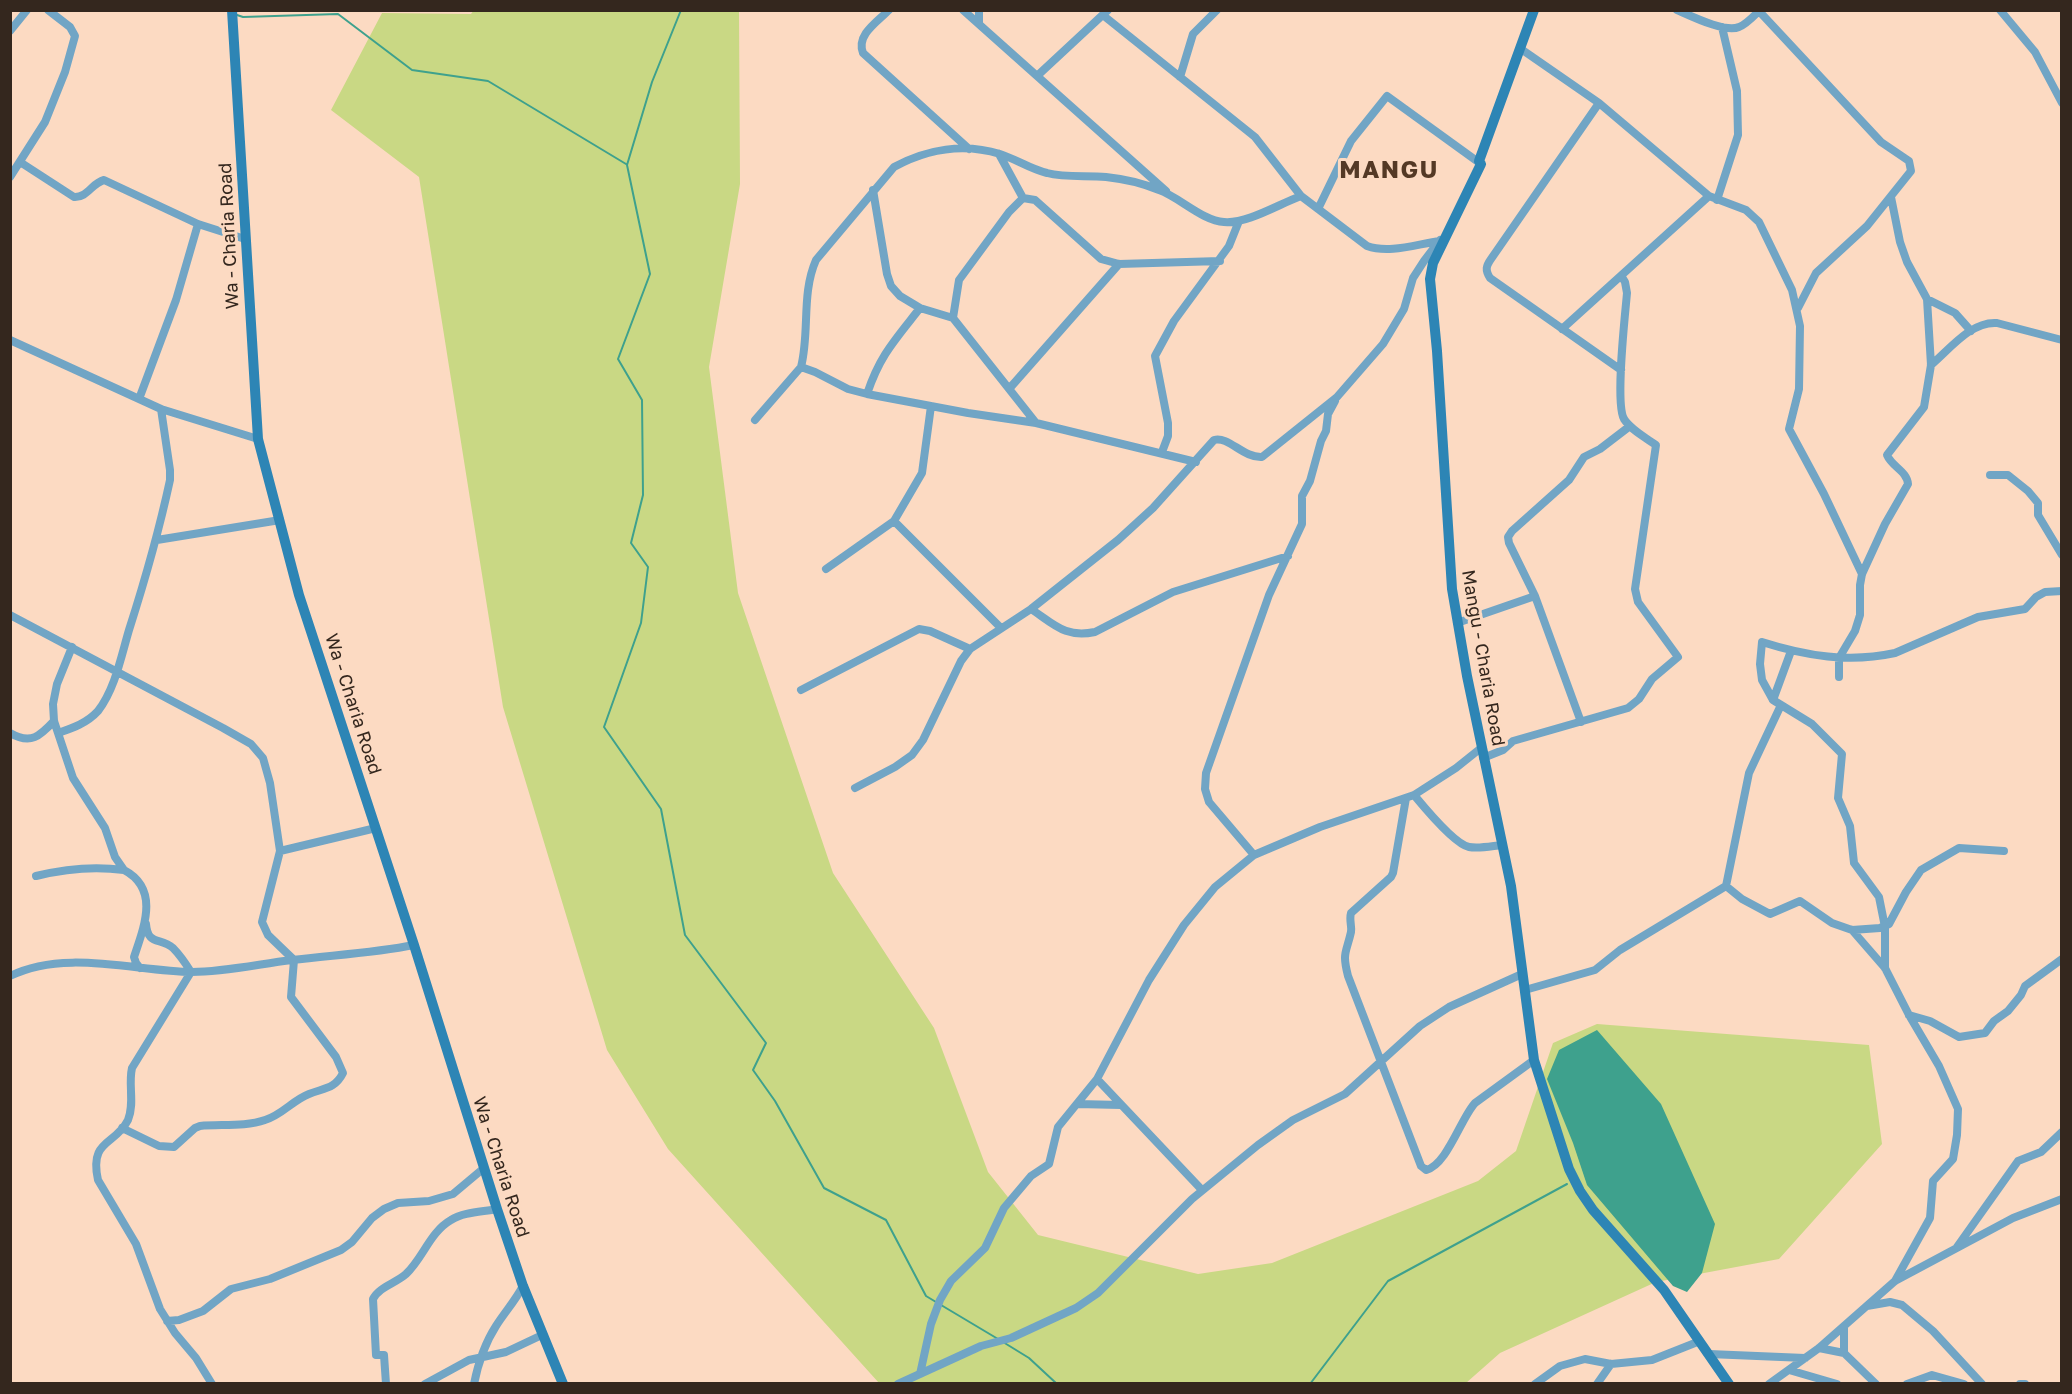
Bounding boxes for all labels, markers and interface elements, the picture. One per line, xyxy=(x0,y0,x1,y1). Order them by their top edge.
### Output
district label: MANGU xyxy=(1339,156,1439,184)
street label: Wa - Charia Road xyxy=(214,162,244,310)
street label: Mangu - Charia Road xyxy=(1457,568,1509,748)
street label: Wa - Charia Road xyxy=(320,631,386,777)
street label: Wa - Charia Road xyxy=(468,1094,534,1240)

